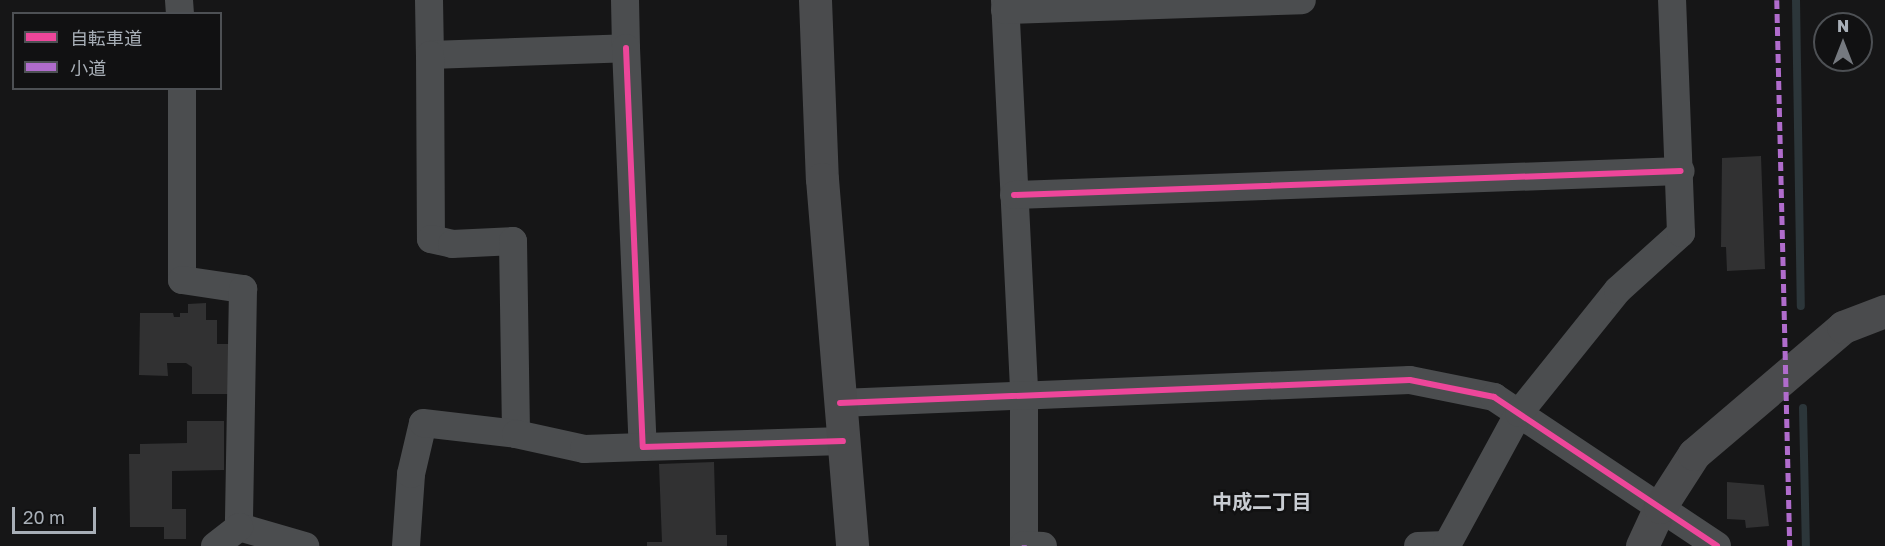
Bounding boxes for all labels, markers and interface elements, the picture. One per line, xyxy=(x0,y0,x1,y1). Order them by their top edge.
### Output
legend xyxy=(12,12,222,90)
north arrow xyxy=(1813,12,1873,72)
text: N xyxy=(1837,16,1849,36)
text: 自転車道 xyxy=(70,27,142,49)
text: 小道 xyxy=(70,57,106,79)
district label: 中成二丁目 xyxy=(1212,489,1312,513)
scale bar xyxy=(15,495,99,533)
text: 20 m xyxy=(23,506,65,528)

